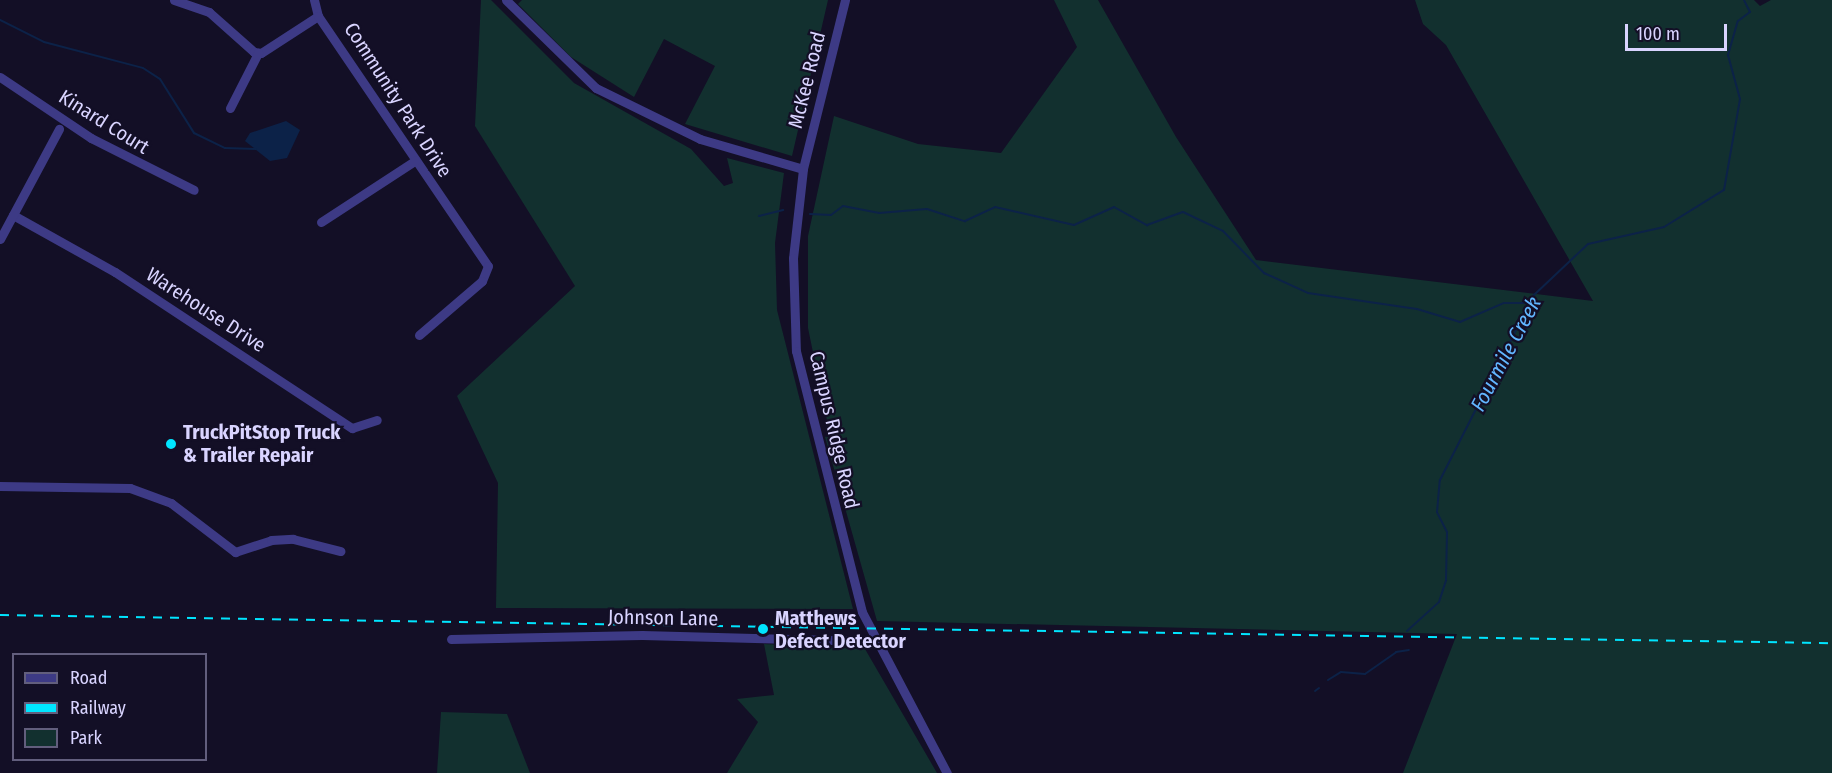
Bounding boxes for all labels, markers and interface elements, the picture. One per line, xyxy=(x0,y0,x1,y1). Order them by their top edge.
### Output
scale bar xyxy=(1628,12,1730,50)
street label: Community Park Drive xyxy=(339,18,457,182)
text: 100 m xyxy=(1636,23,1680,45)
street label: McKee Road xyxy=(783,29,831,131)
street label: Kinard Court xyxy=(54,85,154,159)
street label: Warehouse Drive xyxy=(142,263,270,357)
water label: Fourmile Creek xyxy=(1465,292,1547,416)
street label: Campus Ridge Road xyxy=(804,349,864,511)
place label: TruckPitStop Truck & Trailer Repair xyxy=(183,420,340,467)
marker: TruckPitStop Truck & Trailer Repair xyxy=(164,437,178,451)
street label: Johnson Lane xyxy=(608,605,718,631)
place label: Matthews Defect Detector xyxy=(775,606,906,653)
marker: Matthews Defect Detector xyxy=(756,622,770,636)
legend xyxy=(12,653,207,761)
text: Road xyxy=(70,667,107,689)
text: Railway xyxy=(70,697,126,719)
text: Park xyxy=(70,727,102,749)

